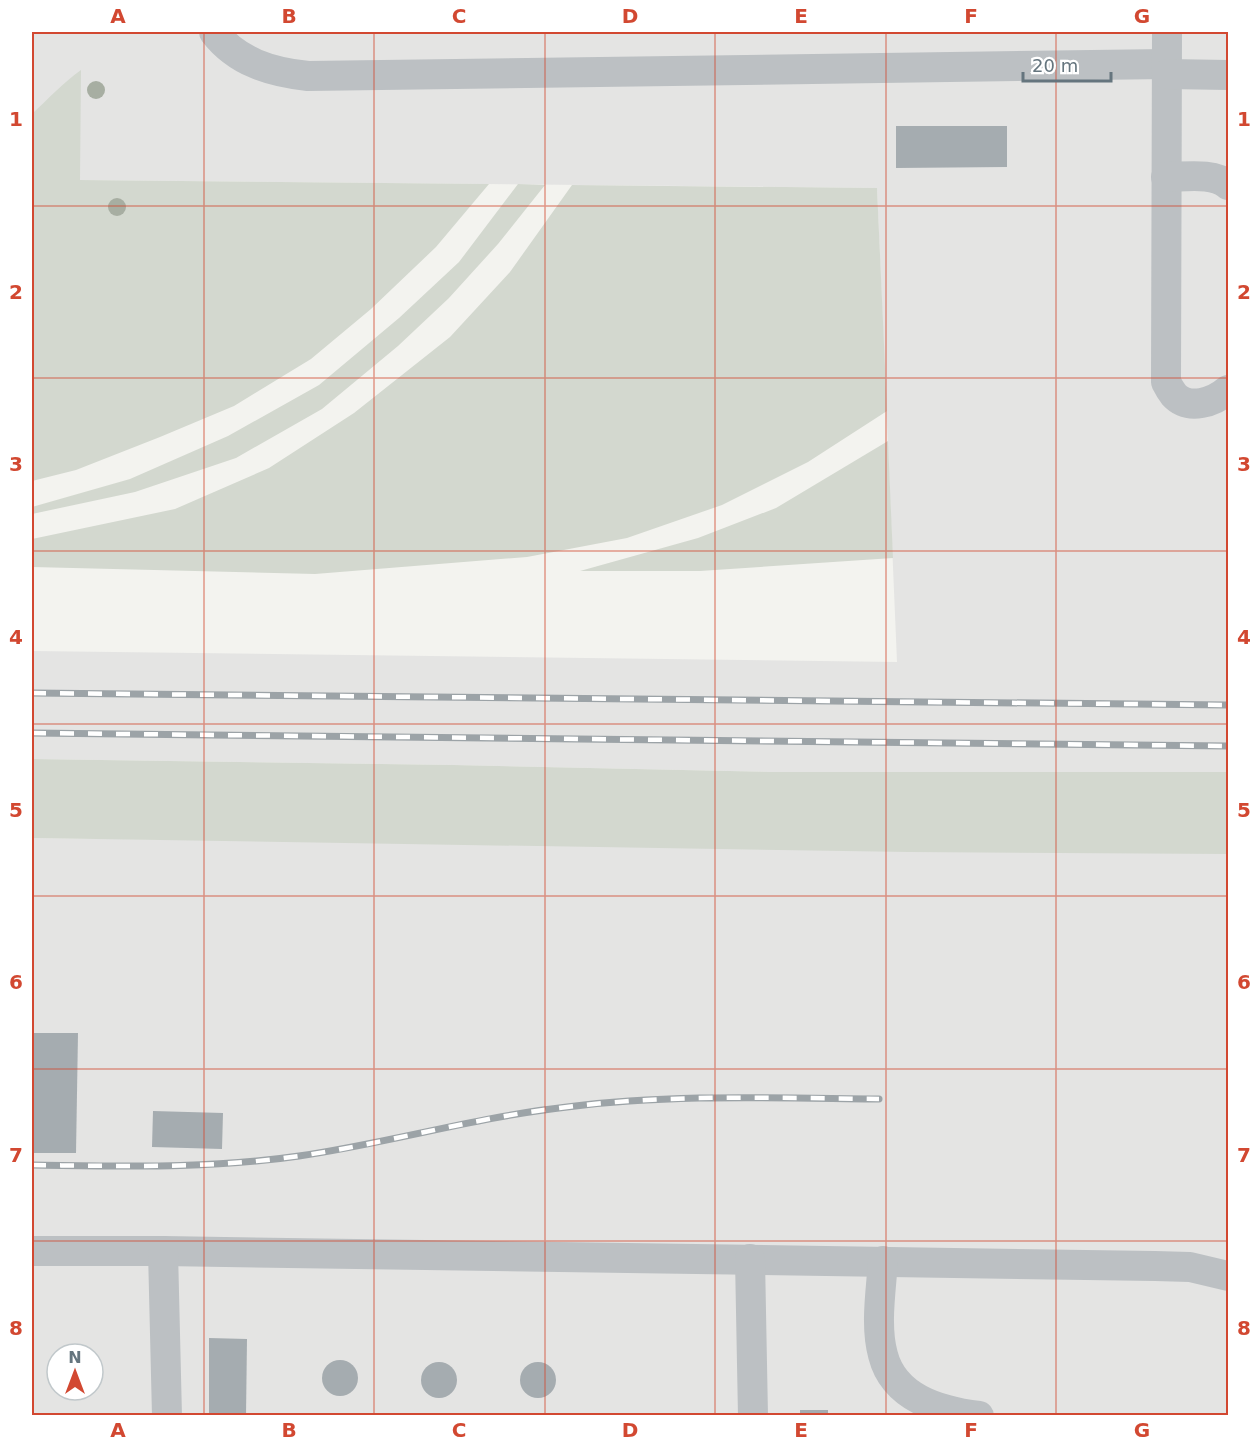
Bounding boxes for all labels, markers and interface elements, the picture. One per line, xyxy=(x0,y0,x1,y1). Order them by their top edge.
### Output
text: A xyxy=(110,4,126,28)
text: B xyxy=(281,4,297,28)
text: C xyxy=(452,4,466,28)
text: D xyxy=(622,4,638,28)
text: E xyxy=(794,4,808,28)
text: F xyxy=(964,4,978,28)
text: G xyxy=(1134,4,1150,28)
scale bar xyxy=(1023,45,1112,83)
text: 20 m xyxy=(1032,55,1078,76)
text: 1 xyxy=(9,107,23,131)
text: 1 xyxy=(1237,107,1251,131)
text: 2 xyxy=(9,280,23,304)
text: 2 xyxy=(1237,280,1251,304)
text: 3 xyxy=(9,452,23,476)
text: 3 xyxy=(1237,452,1251,476)
text: 4 xyxy=(9,625,23,649)
text: 4 xyxy=(1237,625,1251,649)
text: 5 xyxy=(9,798,23,822)
text: 5 xyxy=(1237,798,1251,822)
text: 6 xyxy=(9,970,23,994)
text: 6 xyxy=(1237,970,1251,994)
text: 7 xyxy=(9,1143,23,1167)
text: 7 xyxy=(1237,1143,1251,1167)
text: 8 xyxy=(9,1316,23,1340)
text: 8 xyxy=(1237,1316,1251,1340)
north arrow xyxy=(45,1342,105,1402)
text: N xyxy=(68,1348,82,1367)
text: A xyxy=(110,1418,126,1442)
text: B xyxy=(281,1418,297,1442)
text: C xyxy=(452,1418,466,1442)
text: D xyxy=(622,1418,638,1442)
text: E xyxy=(794,1418,808,1442)
text: F xyxy=(964,1418,978,1442)
text: G xyxy=(1134,1418,1150,1442)

